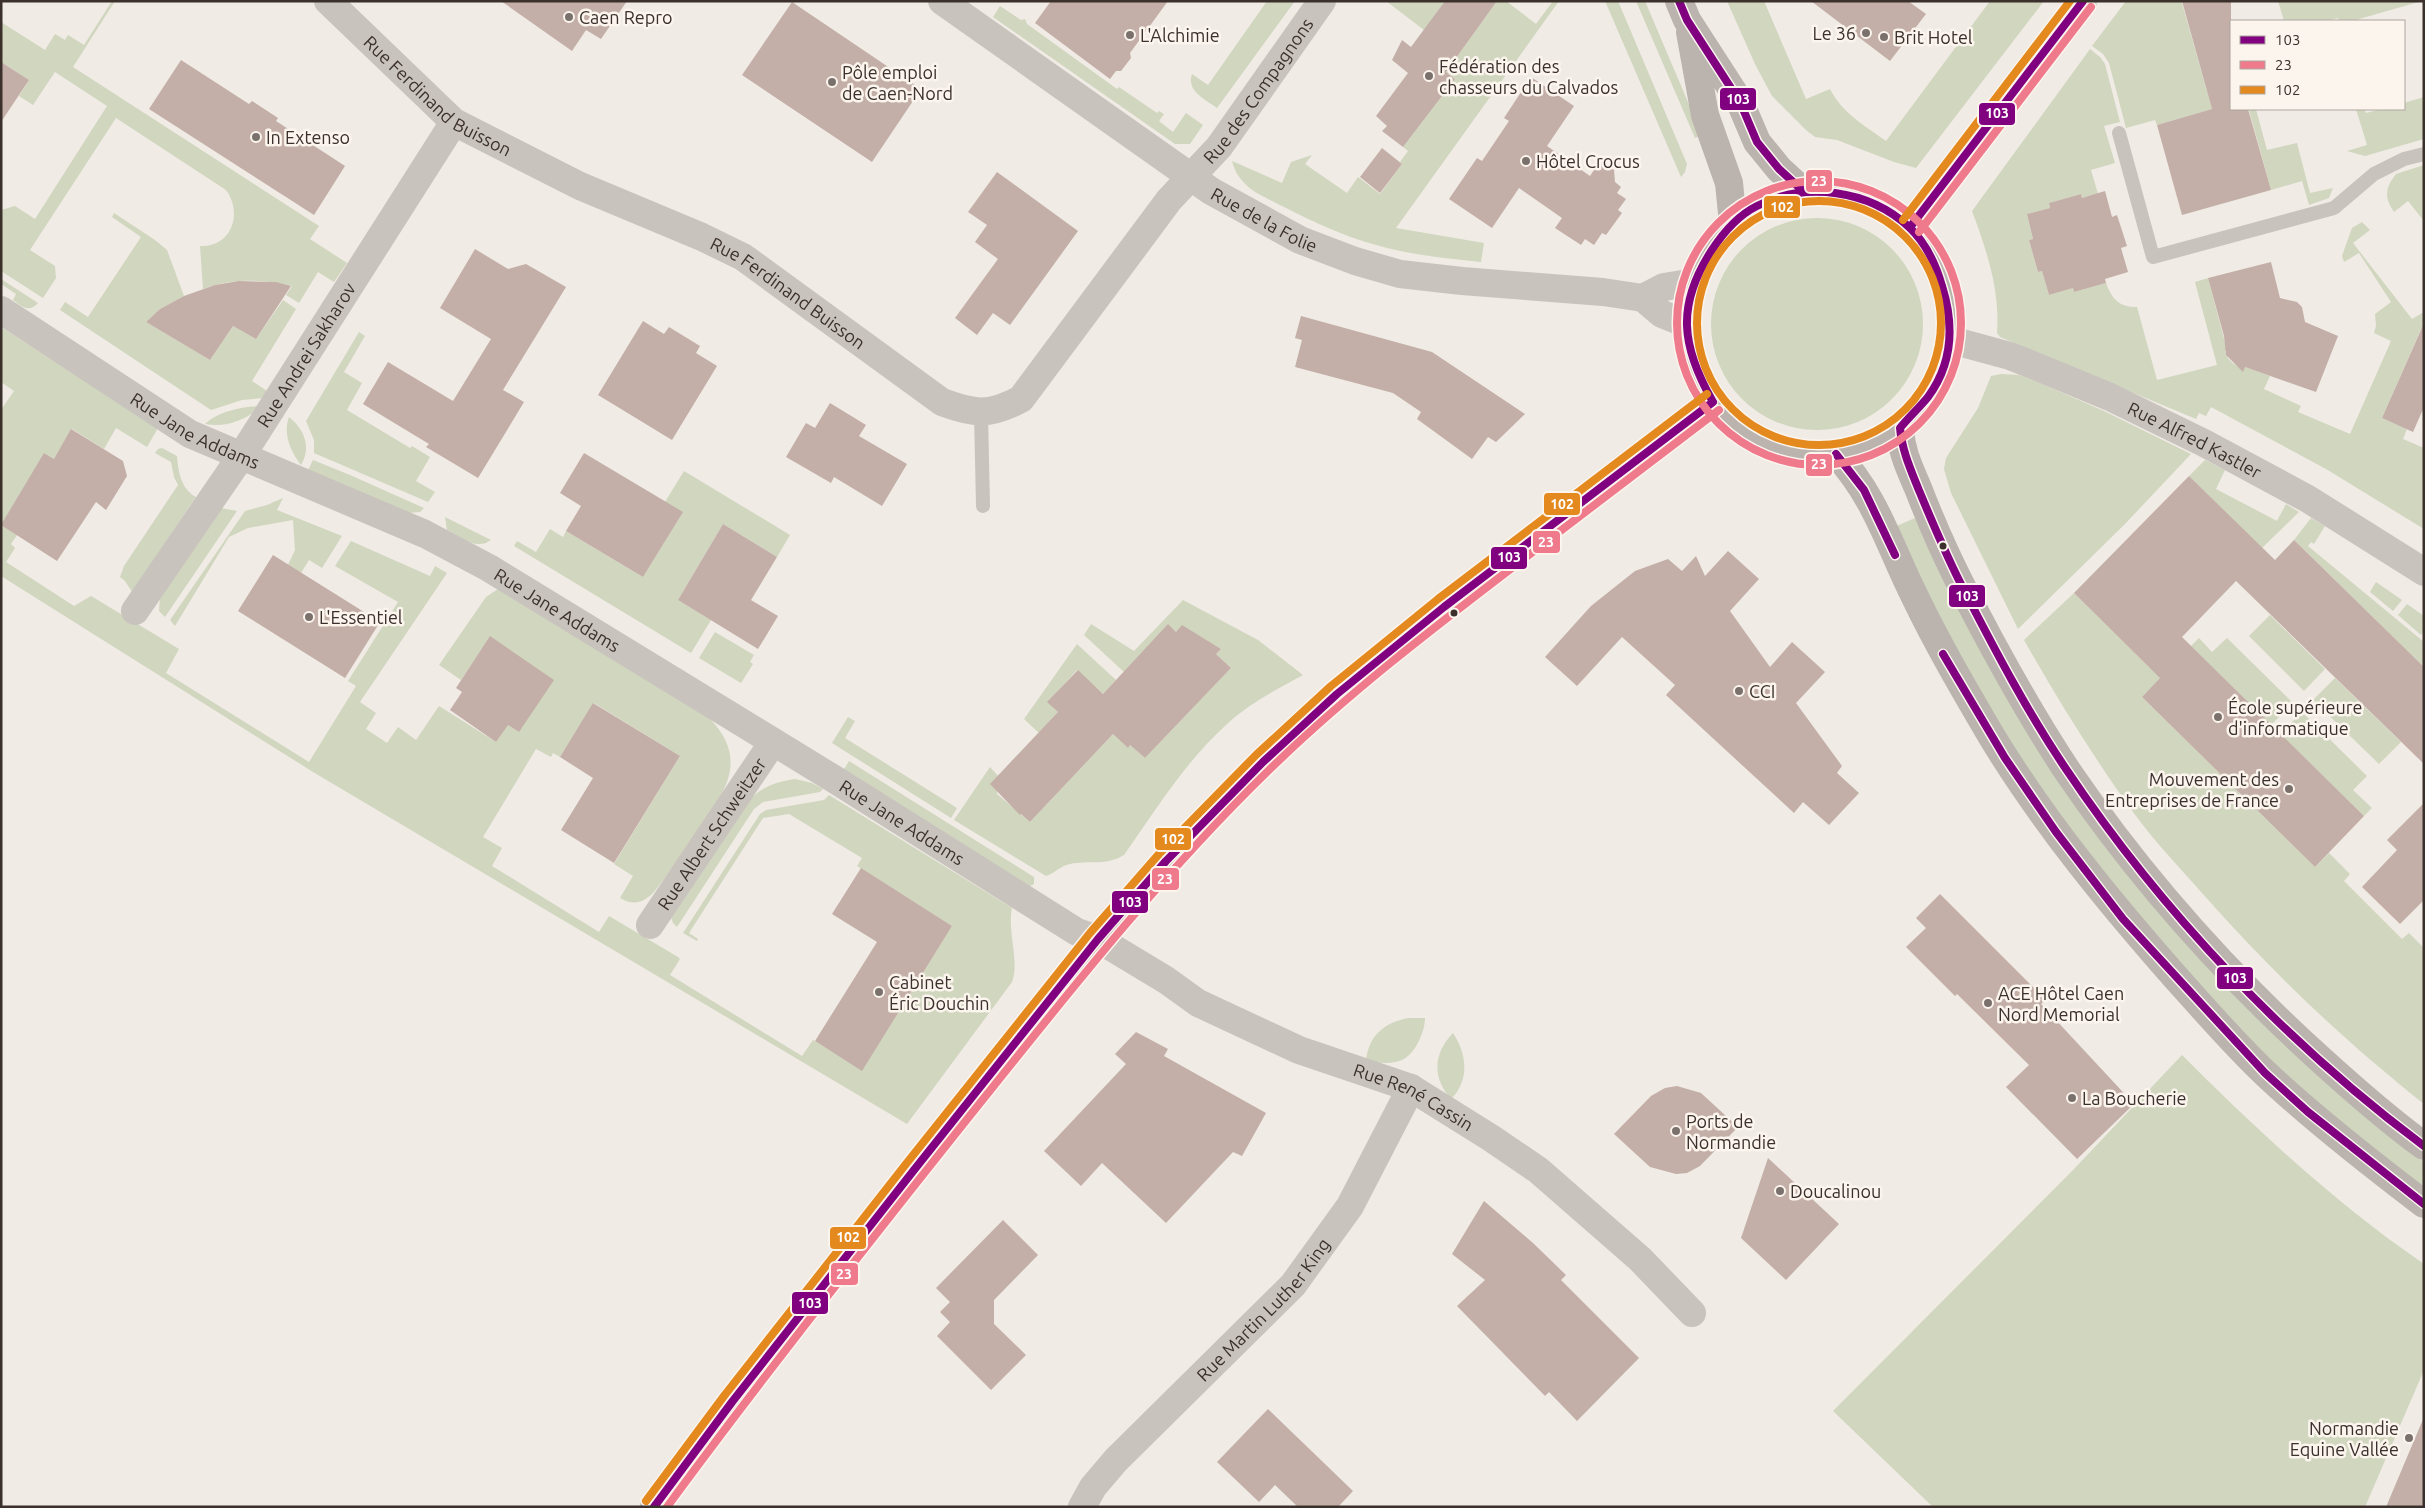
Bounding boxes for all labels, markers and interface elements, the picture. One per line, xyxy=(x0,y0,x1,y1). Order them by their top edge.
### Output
place label: Caen Repro xyxy=(579,7,673,27)
marker: Caen Repro xyxy=(563,11,575,23)
street label: Rue des Compagnons xyxy=(1199,14,1317,167)
legend xyxy=(2230,20,2405,110)
place label: Le 36 xyxy=(1812,23,1856,43)
place label: L'Alchimie xyxy=(1140,25,1220,45)
marker: Le 36 xyxy=(1860,27,1872,39)
place label: Brit Hotel xyxy=(1894,27,1973,47)
marker: L'Alchimie xyxy=(1124,29,1136,41)
street label: Rue Ferdinand Buisson xyxy=(360,31,515,160)
marker: Brit Hotel xyxy=(1878,31,1890,43)
text: 103 xyxy=(2275,31,2300,48)
place label: Fédération des chasseurs du Calvados xyxy=(1439,56,1619,97)
text: 23 xyxy=(2275,56,2292,73)
place label: Pôle emploi de Caen-Nord xyxy=(842,62,953,103)
marker: Fédération des chasseurs du Calvados xyxy=(1423,70,1435,82)
marker: Pôle emploi de Caen-Nord xyxy=(826,76,838,88)
text: 102 xyxy=(2275,81,2300,98)
line badge: 103 xyxy=(1719,87,1757,111)
text: 103 xyxy=(1726,91,1750,107)
line badge: 103 xyxy=(1978,102,2016,126)
text: 103 xyxy=(1985,105,2009,121)
place label: In Extenso xyxy=(266,127,350,147)
marker: In Extenso xyxy=(250,131,262,143)
place label: Hôtel Crocus xyxy=(1536,151,1640,171)
marker: Hôtel Crocus xyxy=(1520,155,1532,167)
line badge: 23 xyxy=(1805,169,1833,193)
text: 23 xyxy=(1811,173,1827,189)
street label: Rue de la Folie xyxy=(1208,183,1320,256)
line badge: 102 xyxy=(1763,195,1801,219)
text: 102 xyxy=(1770,199,1794,215)
street label: Rue Ferdinand Buisson xyxy=(707,233,869,353)
street label: Rue Andrei Sakharov xyxy=(253,279,359,430)
street label: Rue Jane Addams xyxy=(127,388,263,473)
street label: Rue Alfred Kastler xyxy=(2125,397,2265,482)
line badge: 23 xyxy=(1805,453,1833,477)
text: 23 xyxy=(1811,456,1827,472)
line badge: 102 xyxy=(1543,492,1581,516)
text: 102 xyxy=(1550,496,1574,512)
line badge: 23 xyxy=(1532,530,1561,554)
text: 23 xyxy=(1538,534,1554,550)
unlabelled marker xyxy=(1938,541,1948,551)
line badge: 103 xyxy=(1490,546,1528,570)
text: 103 xyxy=(1497,549,1521,565)
street label: Rue Jane Addams xyxy=(491,564,624,656)
line badge: 103 xyxy=(1948,584,1986,608)
text: 103 xyxy=(1955,588,1979,604)
place label: L'Essentiel xyxy=(319,607,403,627)
unlabelled marker xyxy=(1449,608,1459,618)
marker: L'Essentiel xyxy=(303,611,315,623)
place label: CCI xyxy=(1749,681,1775,701)
marker: CCI xyxy=(1733,685,1745,697)
place label: École supérieure d'informatique xyxy=(2228,696,2362,738)
marker: École supérieure d'informatique xyxy=(2212,711,2224,723)
street label: Rue Albert Schweitzer xyxy=(653,754,770,913)
place label: Mouvement des Entreprises de France xyxy=(2105,769,2279,810)
street label: Rue Jane Addams xyxy=(836,775,968,869)
marker: Mouvement des Entreprises de France xyxy=(2283,783,2295,795)
line badge: 102 xyxy=(1154,827,1192,851)
text: 102 xyxy=(1161,831,1185,847)
line badge: 23 xyxy=(1151,867,1180,891)
text: 23 xyxy=(1157,871,1173,887)
line badge: 103 xyxy=(1111,890,1149,914)
text: 103 xyxy=(1118,894,1142,910)
line badge: 103 xyxy=(2216,966,2254,990)
text: 103 xyxy=(2223,970,2247,986)
place label: Cabinet Éric Douchin xyxy=(889,972,990,1013)
place label: ACE Hôtel Caen Nord Memorial xyxy=(1998,983,2124,1024)
marker: Cabinet Éric Douchin xyxy=(873,986,885,998)
marker: ACE Hôtel Caen Nord Memorial xyxy=(1982,997,1994,1009)
street label: Rue René Cassin xyxy=(1351,1059,1477,1134)
place label: La Boucherie xyxy=(2082,1088,2187,1108)
marker: La Boucherie xyxy=(2066,1092,2078,1104)
place label: Ports de Normandie xyxy=(1686,1111,1776,1152)
marker: Ports de Normandie xyxy=(1670,1125,1682,1137)
place label: Doucalinou xyxy=(1790,1181,1881,1201)
marker: Doucalinou xyxy=(1774,1185,1786,1197)
line badge: 102 xyxy=(829,1226,867,1250)
text: 102 xyxy=(836,1229,860,1245)
street label: Rue Martin Luther King xyxy=(1192,1234,1334,1385)
line badge: 23 xyxy=(830,1262,859,1286)
text: 23 xyxy=(836,1266,852,1282)
line badge: 103 xyxy=(791,1291,829,1315)
text: 103 xyxy=(798,1295,822,1311)
place label: Normandie Equine Vallée xyxy=(2290,1418,2399,1459)
marker: Normandie Equine Vallée xyxy=(2403,1432,2415,1444)

